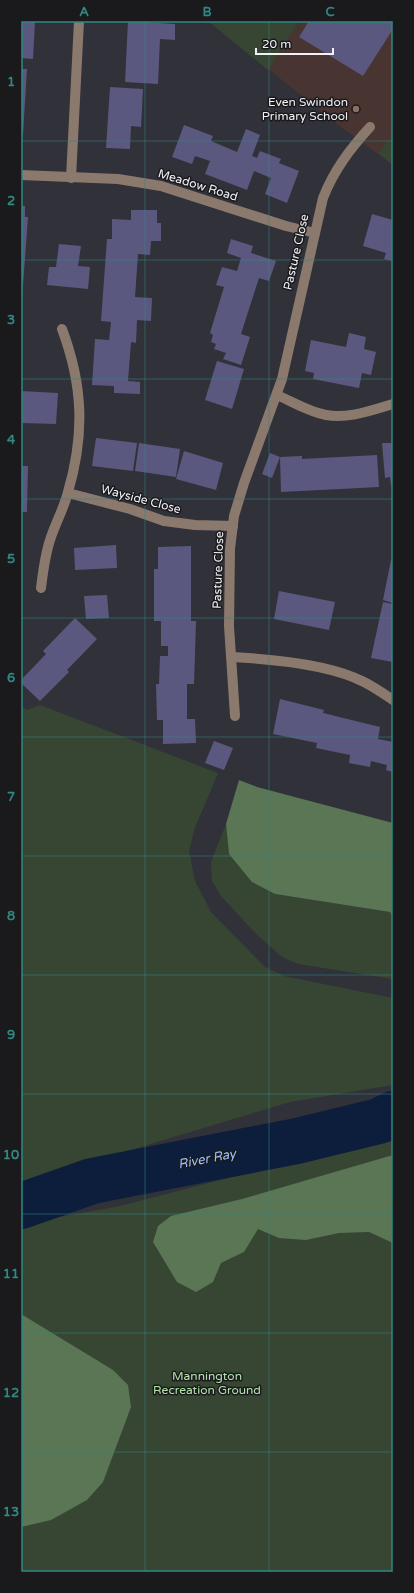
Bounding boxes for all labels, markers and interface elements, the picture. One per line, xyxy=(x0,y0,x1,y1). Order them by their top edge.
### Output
text: A xyxy=(79,4,89,20)
text: B xyxy=(202,4,212,20)
text: C xyxy=(325,4,335,20)
scale bar xyxy=(256,30,333,56)
text: 20 m xyxy=(262,37,291,51)
text: 1 xyxy=(7,74,15,90)
place label: Even Swindon Primary School xyxy=(262,95,348,123)
marker: Even Swindon Primary School xyxy=(351,104,361,114)
street label: Meadow Road xyxy=(156,166,240,204)
text: 2 xyxy=(7,193,15,209)
street label: Pasture Close xyxy=(280,212,312,291)
text: 3 xyxy=(7,312,15,328)
text: 4 xyxy=(7,432,16,448)
street label: Wayside Close xyxy=(100,482,183,516)
street label: Pasture Close xyxy=(210,531,226,609)
text: 5 xyxy=(7,551,15,567)
text: 6 xyxy=(7,670,15,686)
text: 7 xyxy=(7,789,15,805)
text: 8 xyxy=(7,908,15,924)
text: 9 xyxy=(7,1027,15,1043)
water label: River Ray xyxy=(177,1145,239,1172)
text: 10 xyxy=(3,1147,19,1163)
text: 11 xyxy=(3,1266,19,1282)
park label: Mannington Recreation Ground xyxy=(153,1369,261,1397)
text: 12 xyxy=(3,1385,19,1401)
text: 13 xyxy=(3,1504,19,1520)

